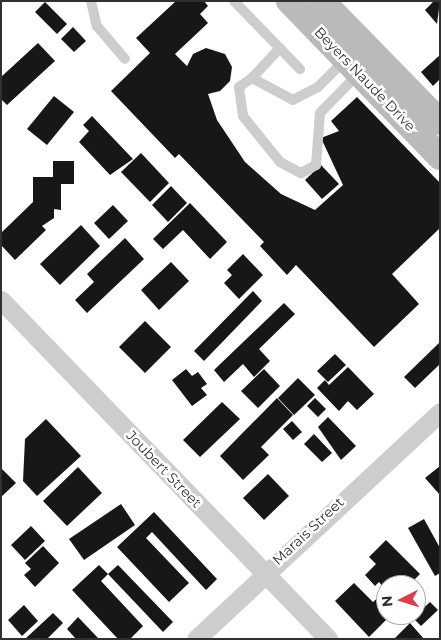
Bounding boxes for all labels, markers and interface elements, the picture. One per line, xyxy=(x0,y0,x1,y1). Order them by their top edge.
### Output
street label: Beyers Naude Drive xyxy=(311,23,419,135)
street label: Joubert Street xyxy=(123,427,205,511)
street label: Marais Street xyxy=(269,494,347,568)
north arrow xyxy=(376,575,426,625)
text: N xyxy=(378,595,397,608)

